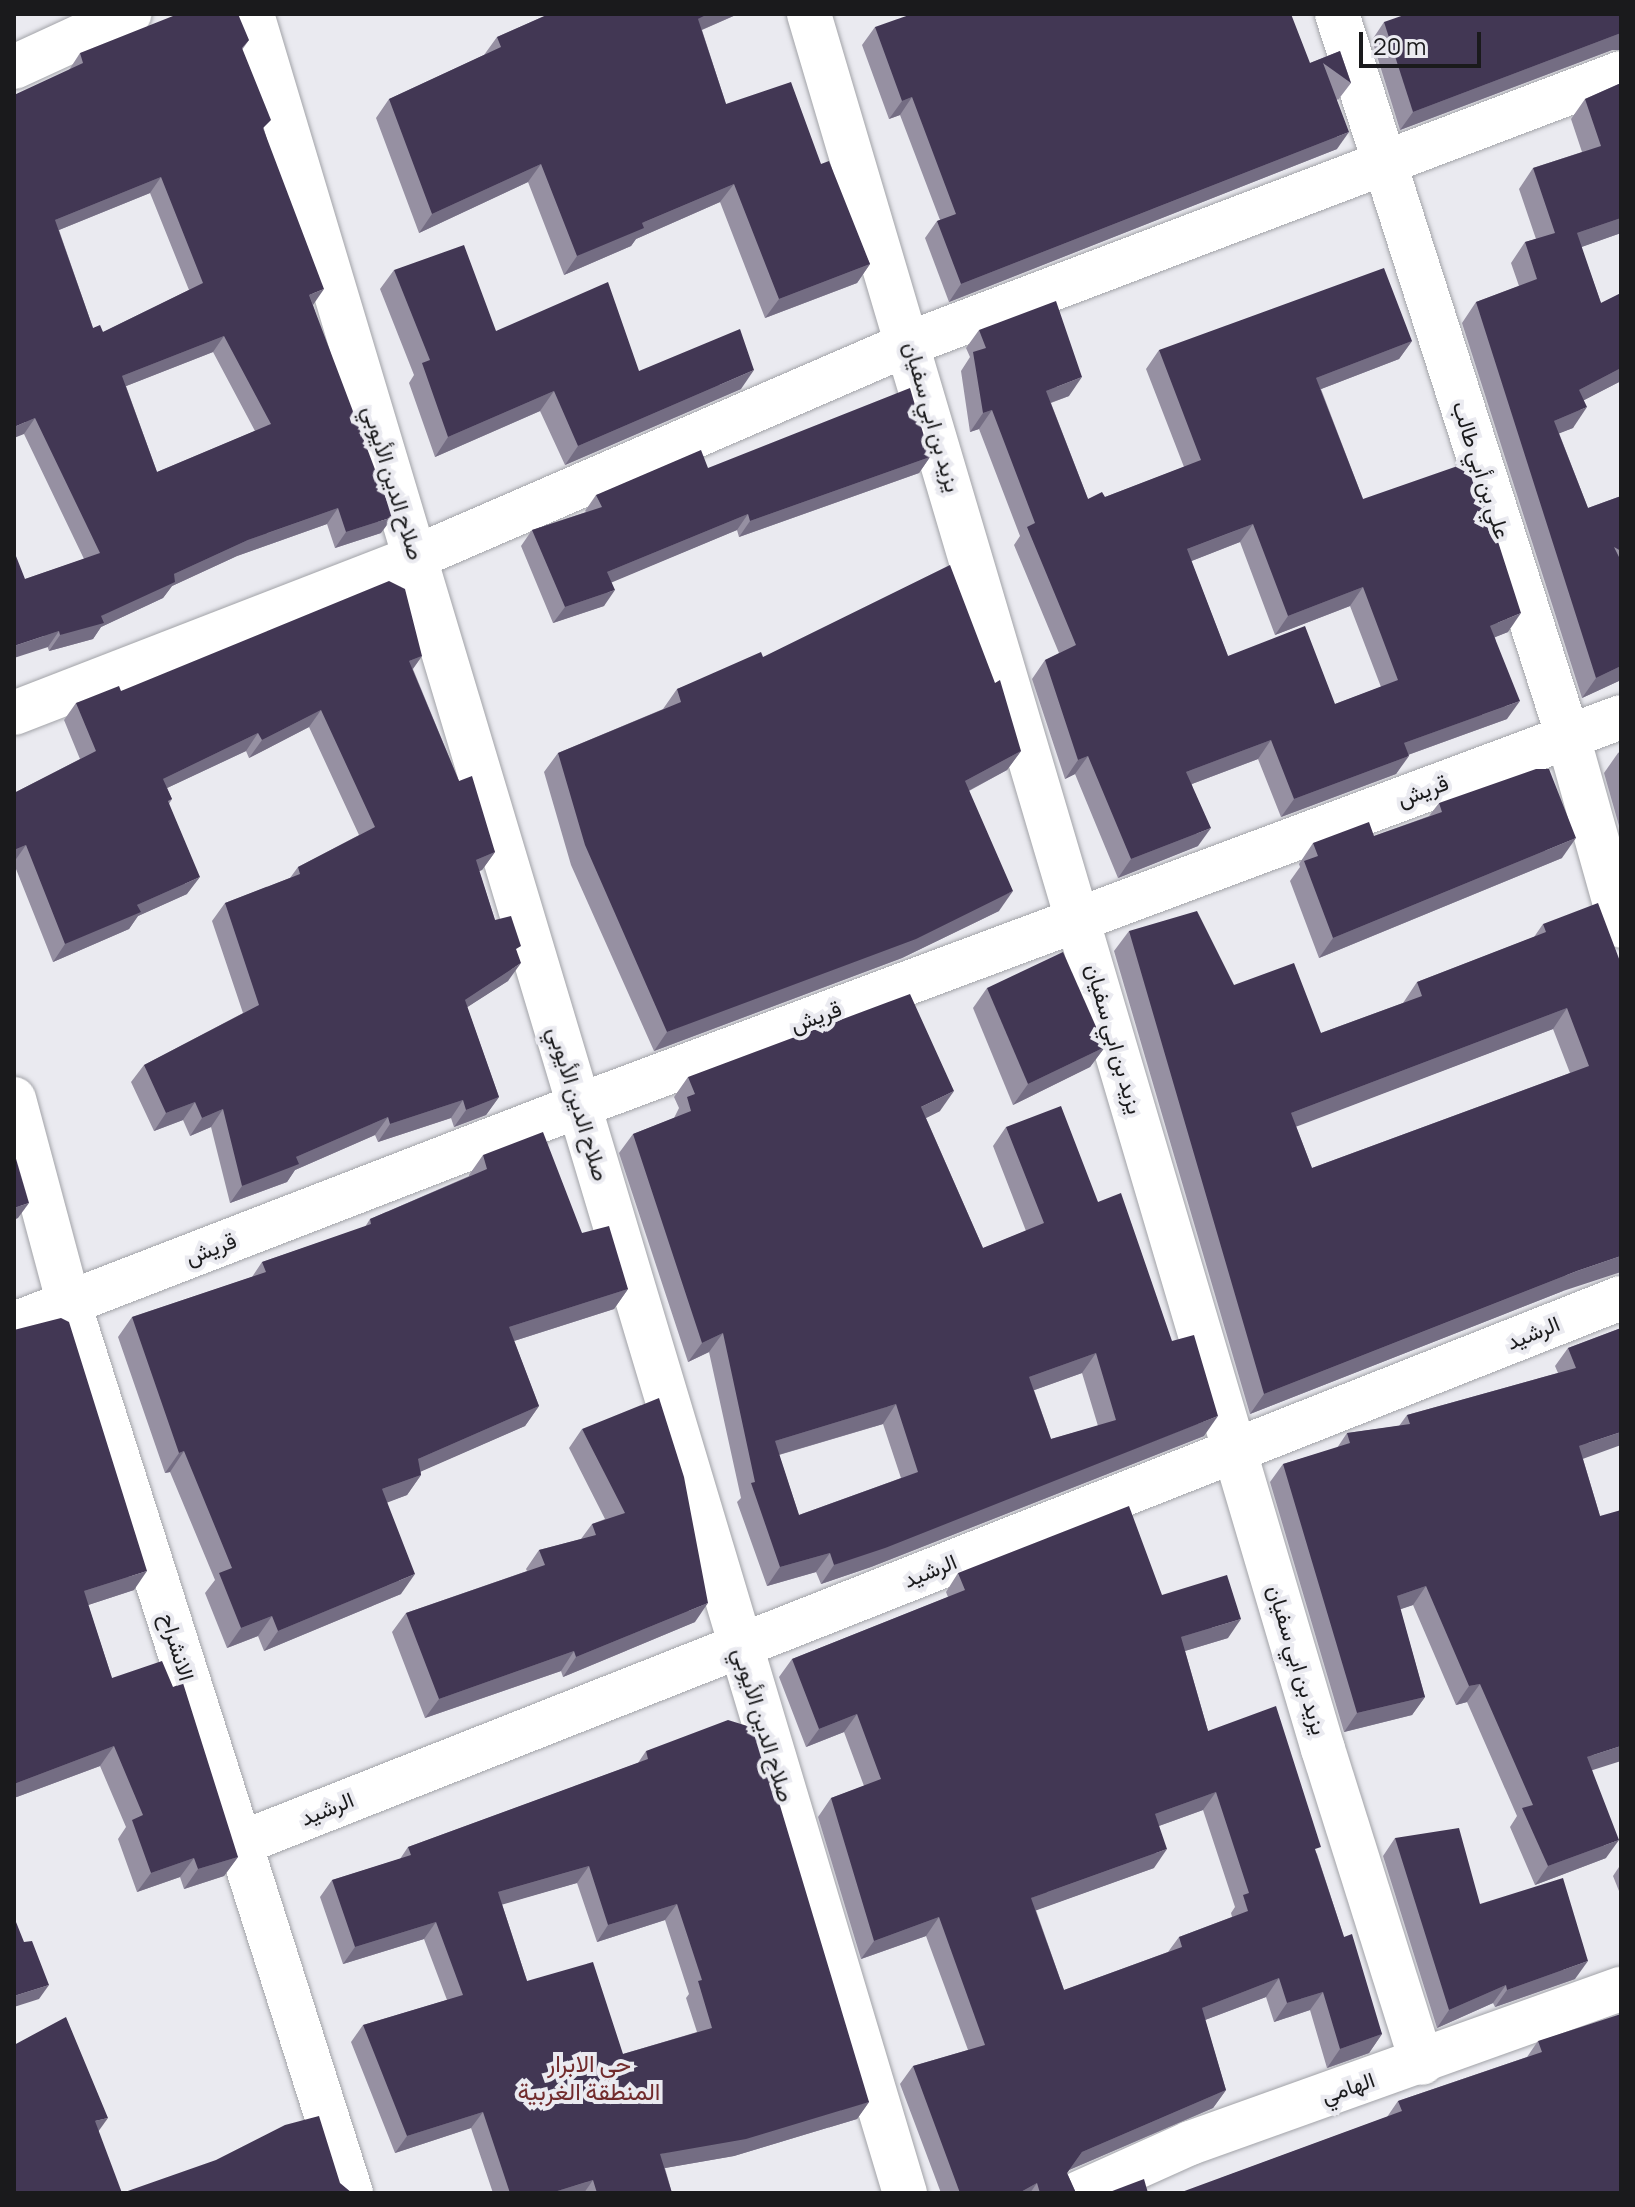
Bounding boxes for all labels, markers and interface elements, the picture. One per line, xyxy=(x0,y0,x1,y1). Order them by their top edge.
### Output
scale bar xyxy=(1363,16,1485,66)
text: 20 m xyxy=(1373,29,1426,62)
street label: يزيد بن ابي سفيان xyxy=(898,339,966,495)
street label: علي بن أبي طالب xyxy=(1446,398,1516,542)
street label: صلاح الدين الأيوبي xyxy=(357,403,429,563)
street label: قريش xyxy=(1394,770,1452,812)
street label: يزيد بن ابي سفيان xyxy=(1080,961,1148,1117)
street label: قريش xyxy=(787,996,845,1038)
street label: صلاح الدين الأيوبي xyxy=(542,1024,614,1184)
street label: قريش xyxy=(182,1227,240,1271)
street label: الرشيد xyxy=(1502,1310,1564,1356)
street label: الرشيد xyxy=(899,1548,961,1594)
street label: يزيد بن ابي سفيان xyxy=(1262,1582,1332,1738)
street label: الانشراح xyxy=(154,1610,200,1684)
street label: صلاح الدين الأيوبي xyxy=(727,1645,799,1805)
street label: الرشيد xyxy=(296,1786,358,1832)
district label: حي الابرار المنطقة الغربية xyxy=(518,2049,660,2105)
street label: الهامي xyxy=(1318,2067,1378,2109)

